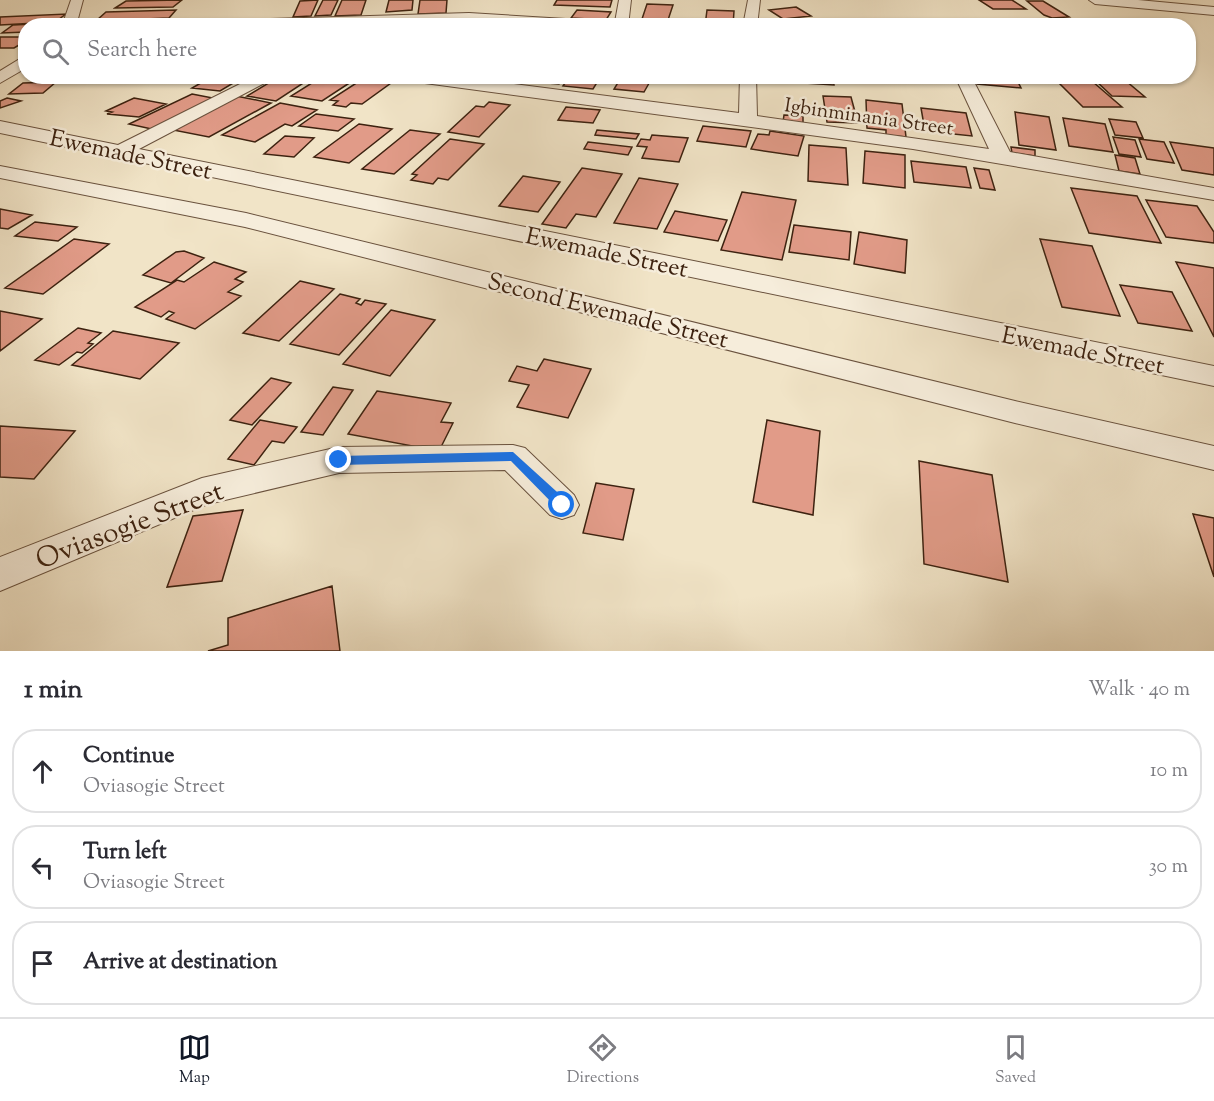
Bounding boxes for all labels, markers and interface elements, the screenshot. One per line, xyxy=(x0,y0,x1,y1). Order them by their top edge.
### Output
search box xyxy=(18,18,1196,84)
icon: search xyxy=(39,35,72,68)
text: Search here xyxy=(87,35,197,67)
street label: Igbinminania Street xyxy=(782,92,955,145)
street label: Ewemade Street xyxy=(46,122,215,190)
street label: Ewemade Street xyxy=(522,220,691,288)
street label: Second Ewemade Street xyxy=(483,266,732,358)
street label: Ewemade Street xyxy=(998,320,1167,384)
route end xyxy=(325,446,351,472)
street label: Oviasogie Street xyxy=(30,472,230,581)
route start xyxy=(548,491,574,517)
text: 1 min xyxy=(24,672,83,709)
text: Walk · 40 m xyxy=(1088,676,1190,705)
text: Continue xyxy=(83,741,174,773)
icon: ahead xyxy=(26,755,59,788)
text: 10 m xyxy=(1150,757,1188,786)
text: Oviasogie Street xyxy=(83,773,225,802)
text: Turn left xyxy=(83,837,166,869)
icon: left xyxy=(26,851,59,884)
text: 30 m xyxy=(1149,853,1188,882)
text: Oviasogie Street xyxy=(83,869,225,898)
icon: arrive xyxy=(26,947,59,980)
text: Arrive at destination xyxy=(83,947,278,979)
tab: Map xyxy=(178,1031,211,1090)
tab: Directions xyxy=(567,1031,639,1090)
tab: Saved xyxy=(995,1031,1036,1090)

